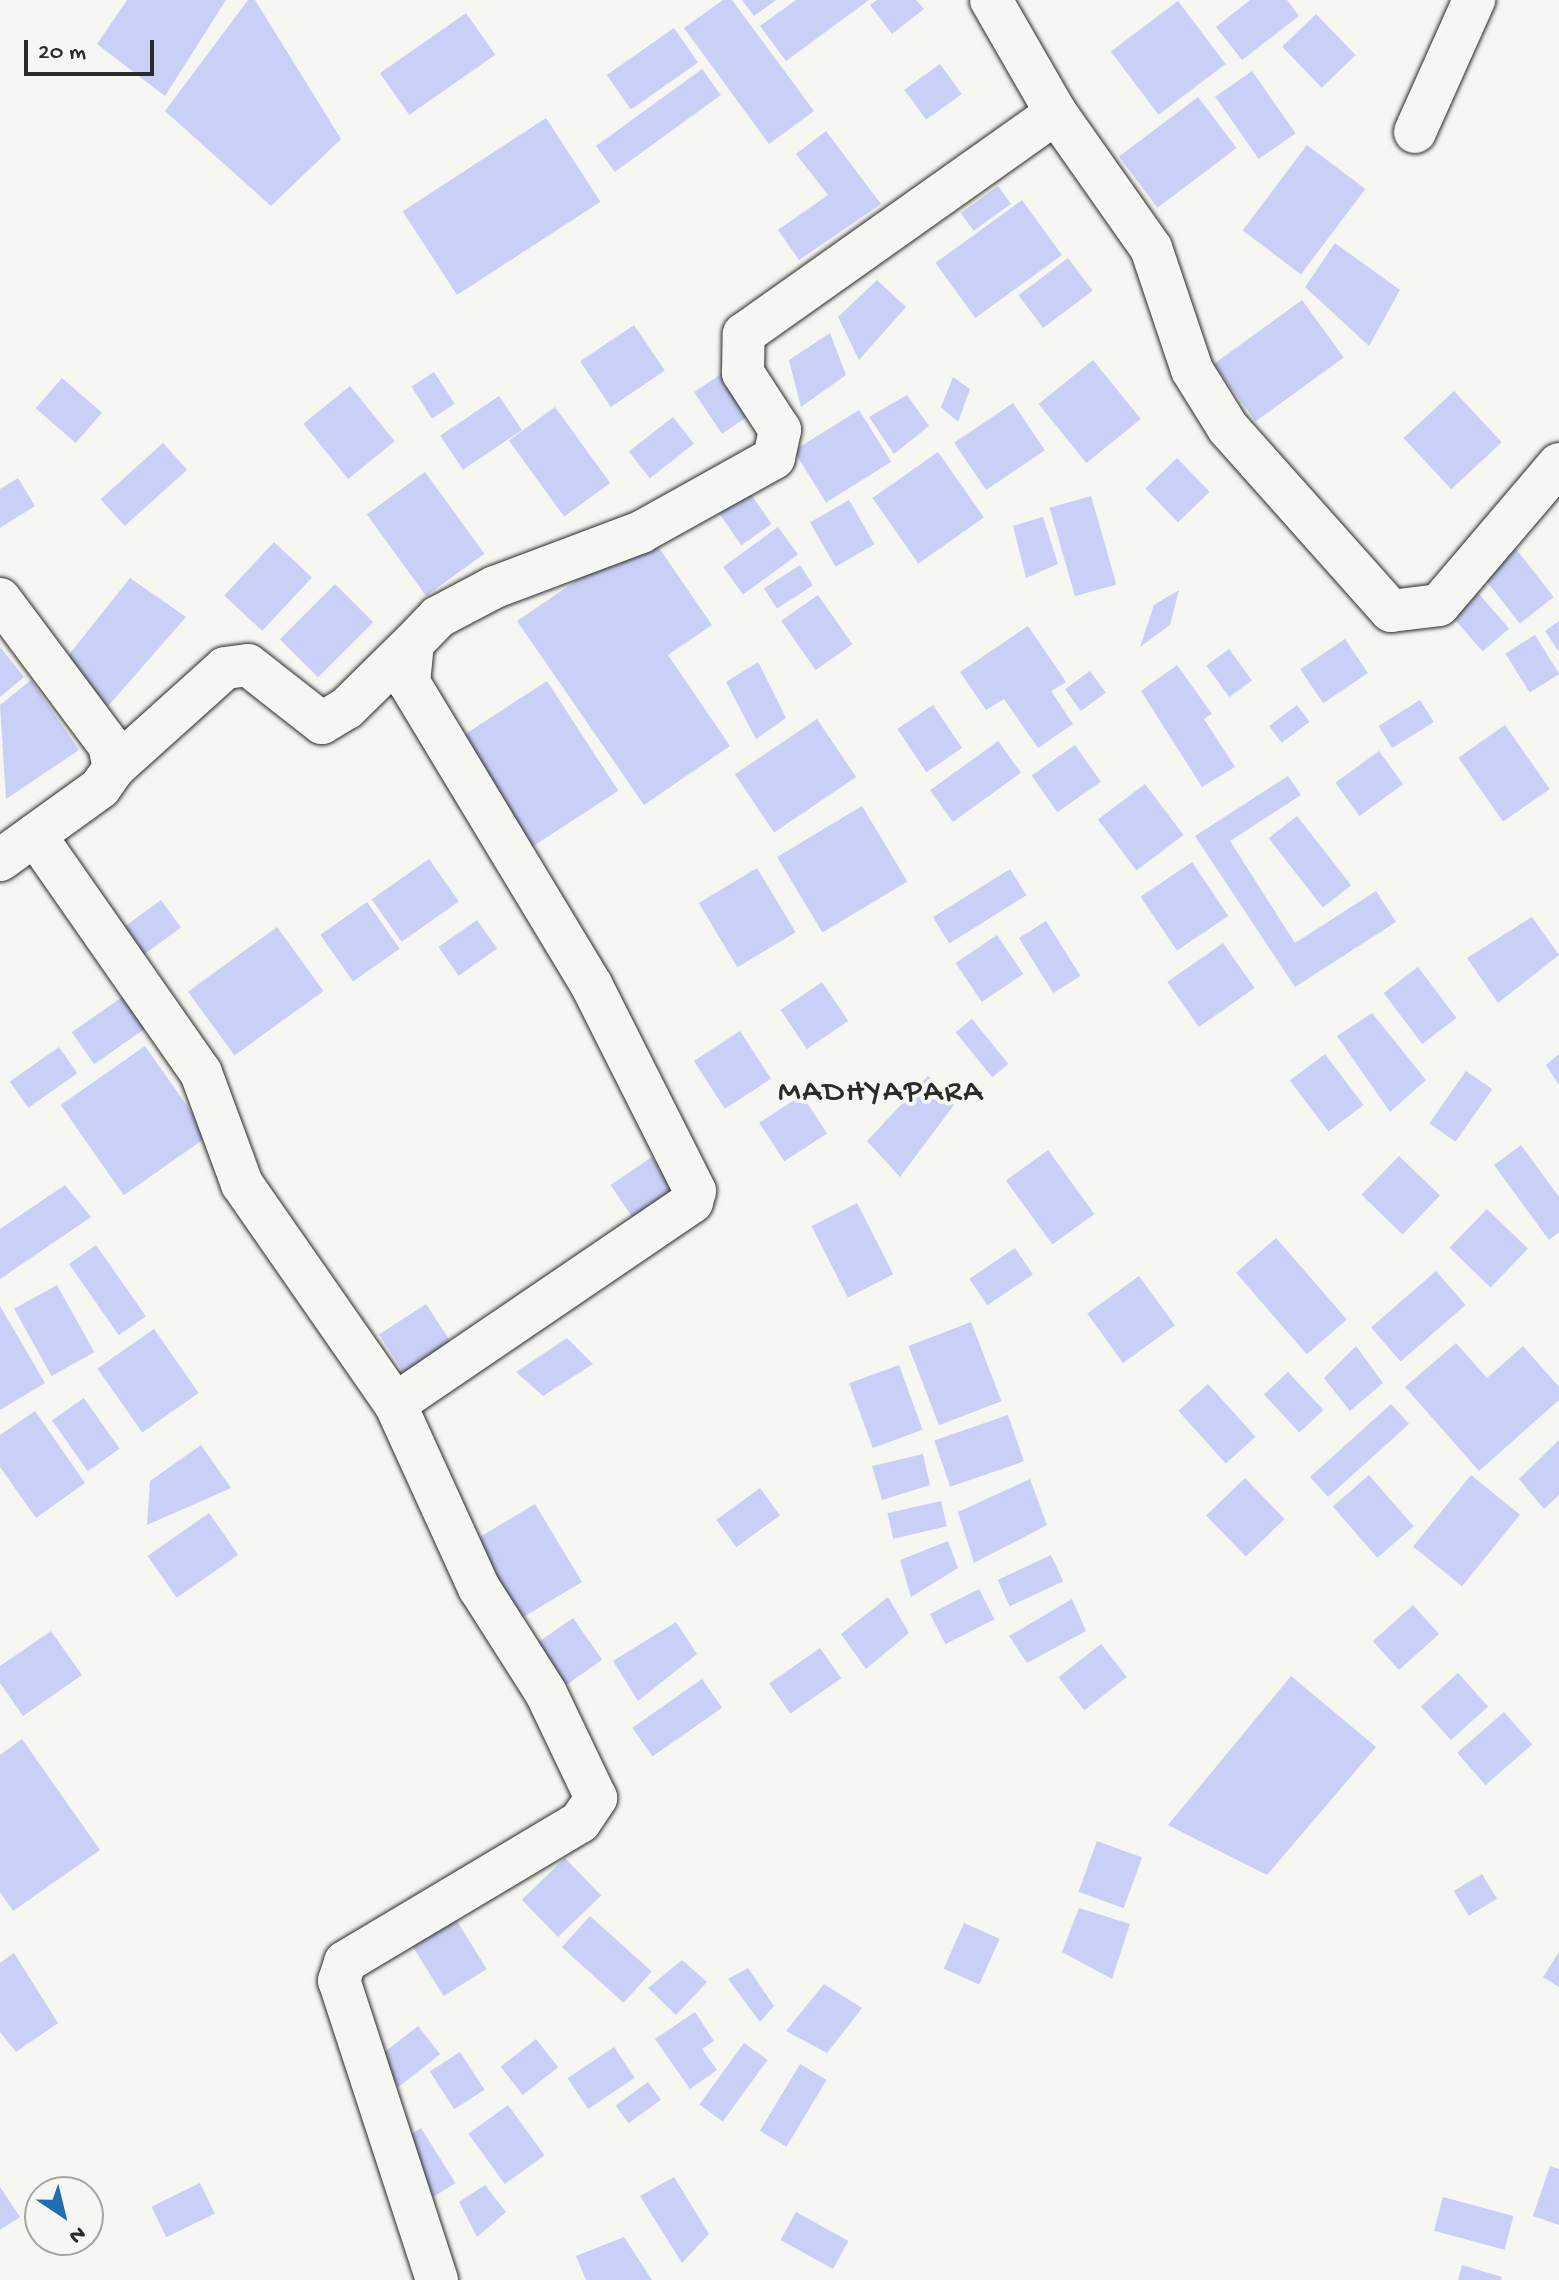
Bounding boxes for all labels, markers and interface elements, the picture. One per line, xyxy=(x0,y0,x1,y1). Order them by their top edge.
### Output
scale bar xyxy=(28,24,158,74)
text: 20 m xyxy=(38,39,86,68)
district label: MADHYAPARA xyxy=(778,1074,984,1112)
north arrow xyxy=(24,2176,104,2256)
text: N xyxy=(63,2219,90,2249)

